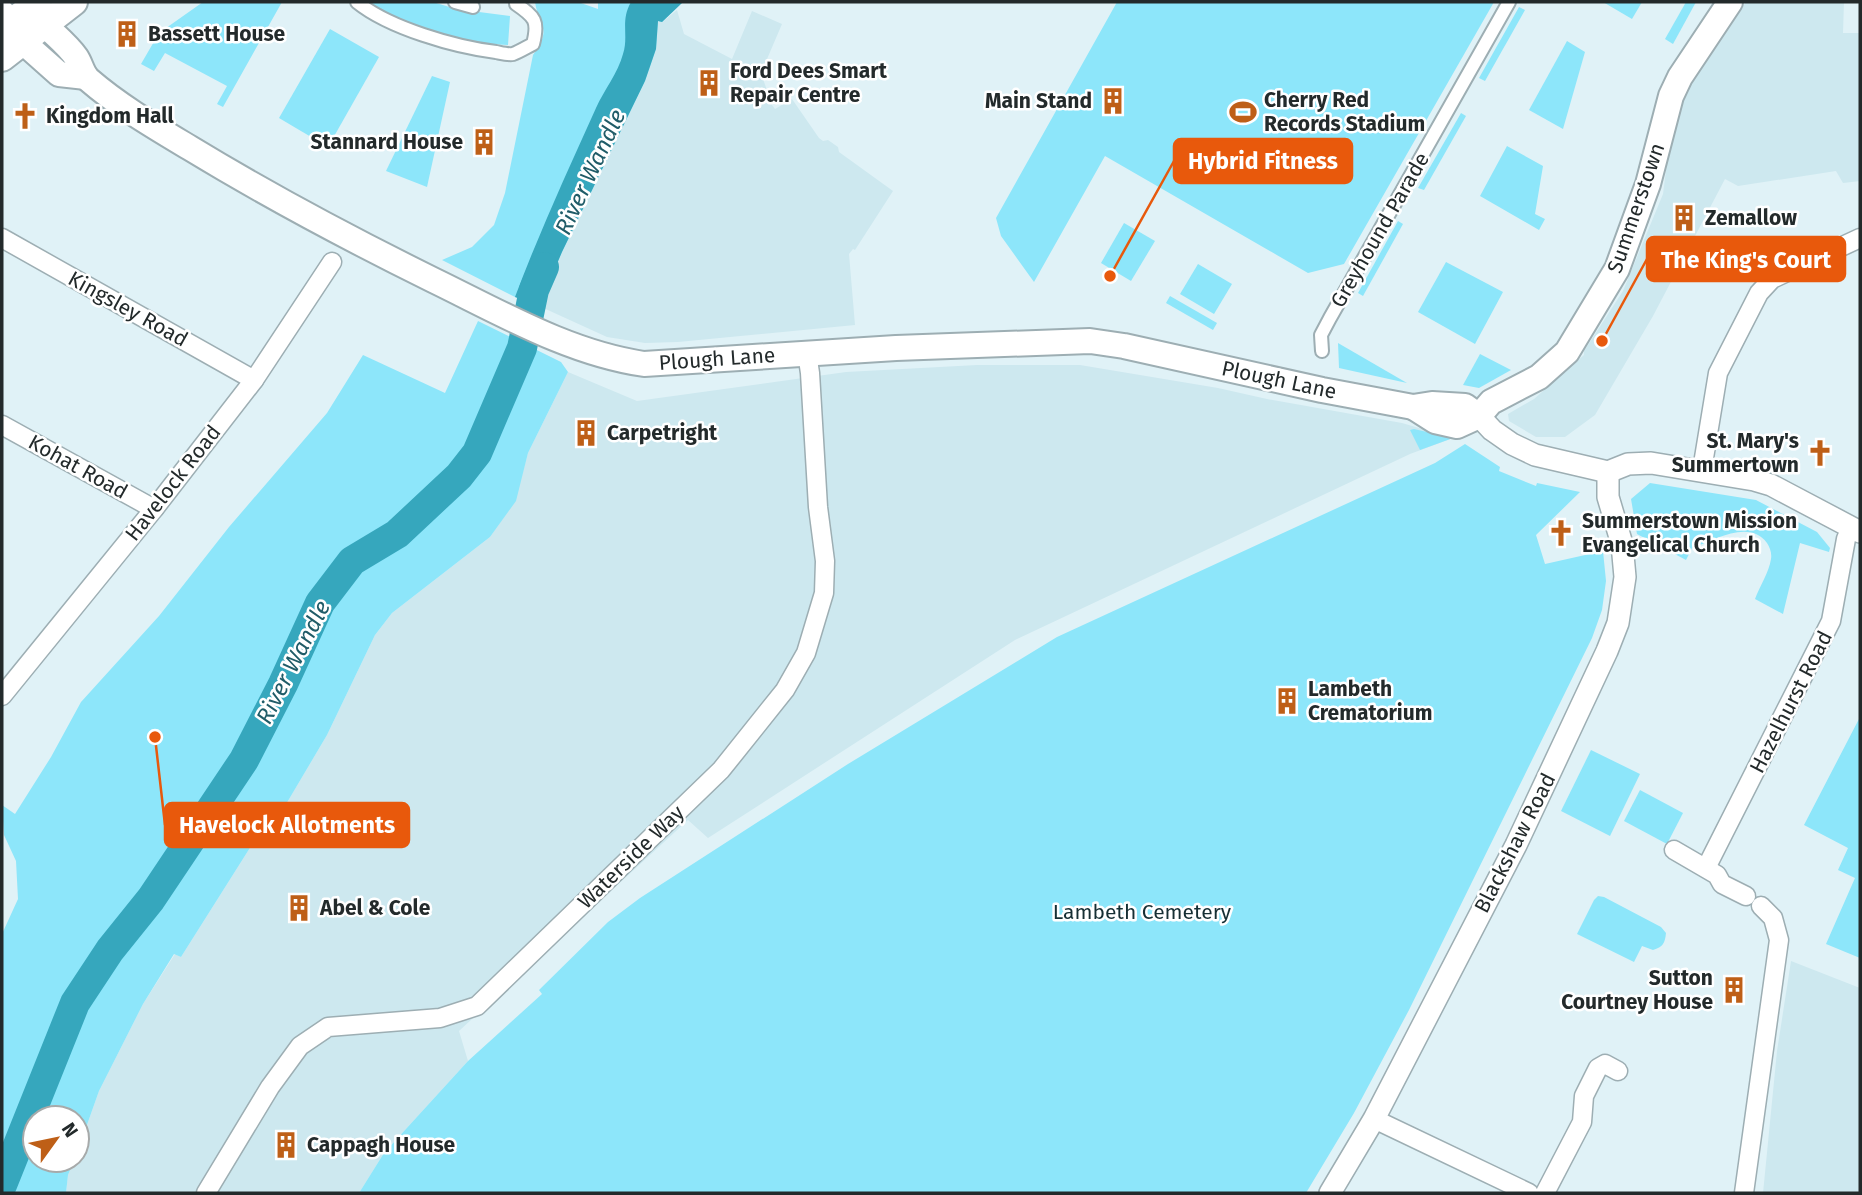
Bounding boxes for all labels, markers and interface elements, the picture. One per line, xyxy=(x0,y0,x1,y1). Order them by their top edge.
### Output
building icon: Bassett House xyxy=(112,19,142,49)
place label: Bassett House xyxy=(148,21,286,47)
place label: Ford Dees Smart Repair Centre xyxy=(730,58,888,108)
building icon: Ford Dees Smart Repair Centre xyxy=(694,68,724,98)
building icon: Main Stand xyxy=(1098,86,1128,116)
place label: Cherry Red Records Stadium xyxy=(1264,87,1425,137)
place label: Main Stand xyxy=(985,88,1092,114)
sports icon: Cherry Red Records Stadium xyxy=(1228,97,1258,127)
church icon: Kingdom Hall xyxy=(10,101,40,131)
place label: Kingdom Hall xyxy=(46,103,175,129)
water label: River Wandle xyxy=(549,105,631,239)
building icon: Stannard House xyxy=(469,127,499,157)
place label: Stannard House xyxy=(311,129,463,155)
callout: Hybrid Fitness xyxy=(1174,139,1352,183)
street label: Summerstown xyxy=(1602,140,1670,276)
text: Hybrid Fitness xyxy=(1188,147,1338,175)
street label: Greyhound Parade xyxy=(1325,148,1435,312)
building icon: Zemallow xyxy=(1669,203,1699,233)
place label: Zemallow xyxy=(1705,205,1797,231)
callout: The King's Court xyxy=(1647,237,1845,281)
text: The King's Court xyxy=(1661,246,1832,274)
street label: Kingsley Road xyxy=(64,265,192,353)
street label: Plough Lane xyxy=(658,342,776,376)
street label: Plough Lane xyxy=(1219,355,1339,405)
building icon: Carpetright xyxy=(571,418,601,448)
street label: Havelock Road xyxy=(120,420,226,546)
place label: Carpetright xyxy=(607,420,718,446)
place label: St. Mary's Summertown xyxy=(1672,428,1799,478)
street label: Kohat Road xyxy=(24,429,132,505)
church icon: St. Mary's Summertown xyxy=(1805,438,1835,468)
place label: Summerstown Mission Evangelical Church xyxy=(1582,508,1797,558)
church icon: Summerstown Mission Evangelical Church xyxy=(1546,518,1576,548)
water label: River Wandle xyxy=(250,595,336,728)
street label: Hazelhurst Road xyxy=(1744,627,1838,777)
place label: Lambeth Crematorium xyxy=(1308,676,1433,726)
building icon: Lambeth Crematorium xyxy=(1272,686,1302,716)
street label: Blackshaw Road xyxy=(1469,769,1561,917)
street label: Waterside Way xyxy=(572,799,690,914)
callout: Havelock Allotments xyxy=(165,803,409,847)
text: Havelock Allotments xyxy=(179,811,395,839)
building icon: Abel & Cole xyxy=(284,893,314,923)
place label: Abel & Cole xyxy=(319,895,431,921)
park label: Lambeth Cemetery xyxy=(1053,899,1232,925)
place label: Sutton Courtney House xyxy=(1561,965,1713,1015)
building icon: Sutton Courtney House xyxy=(1719,975,1749,1005)
north arrow xyxy=(21,1104,91,1174)
text: N xyxy=(57,1118,83,1142)
building icon: Cappagh House xyxy=(271,1130,301,1160)
place label: Cappagh House xyxy=(307,1132,456,1158)

